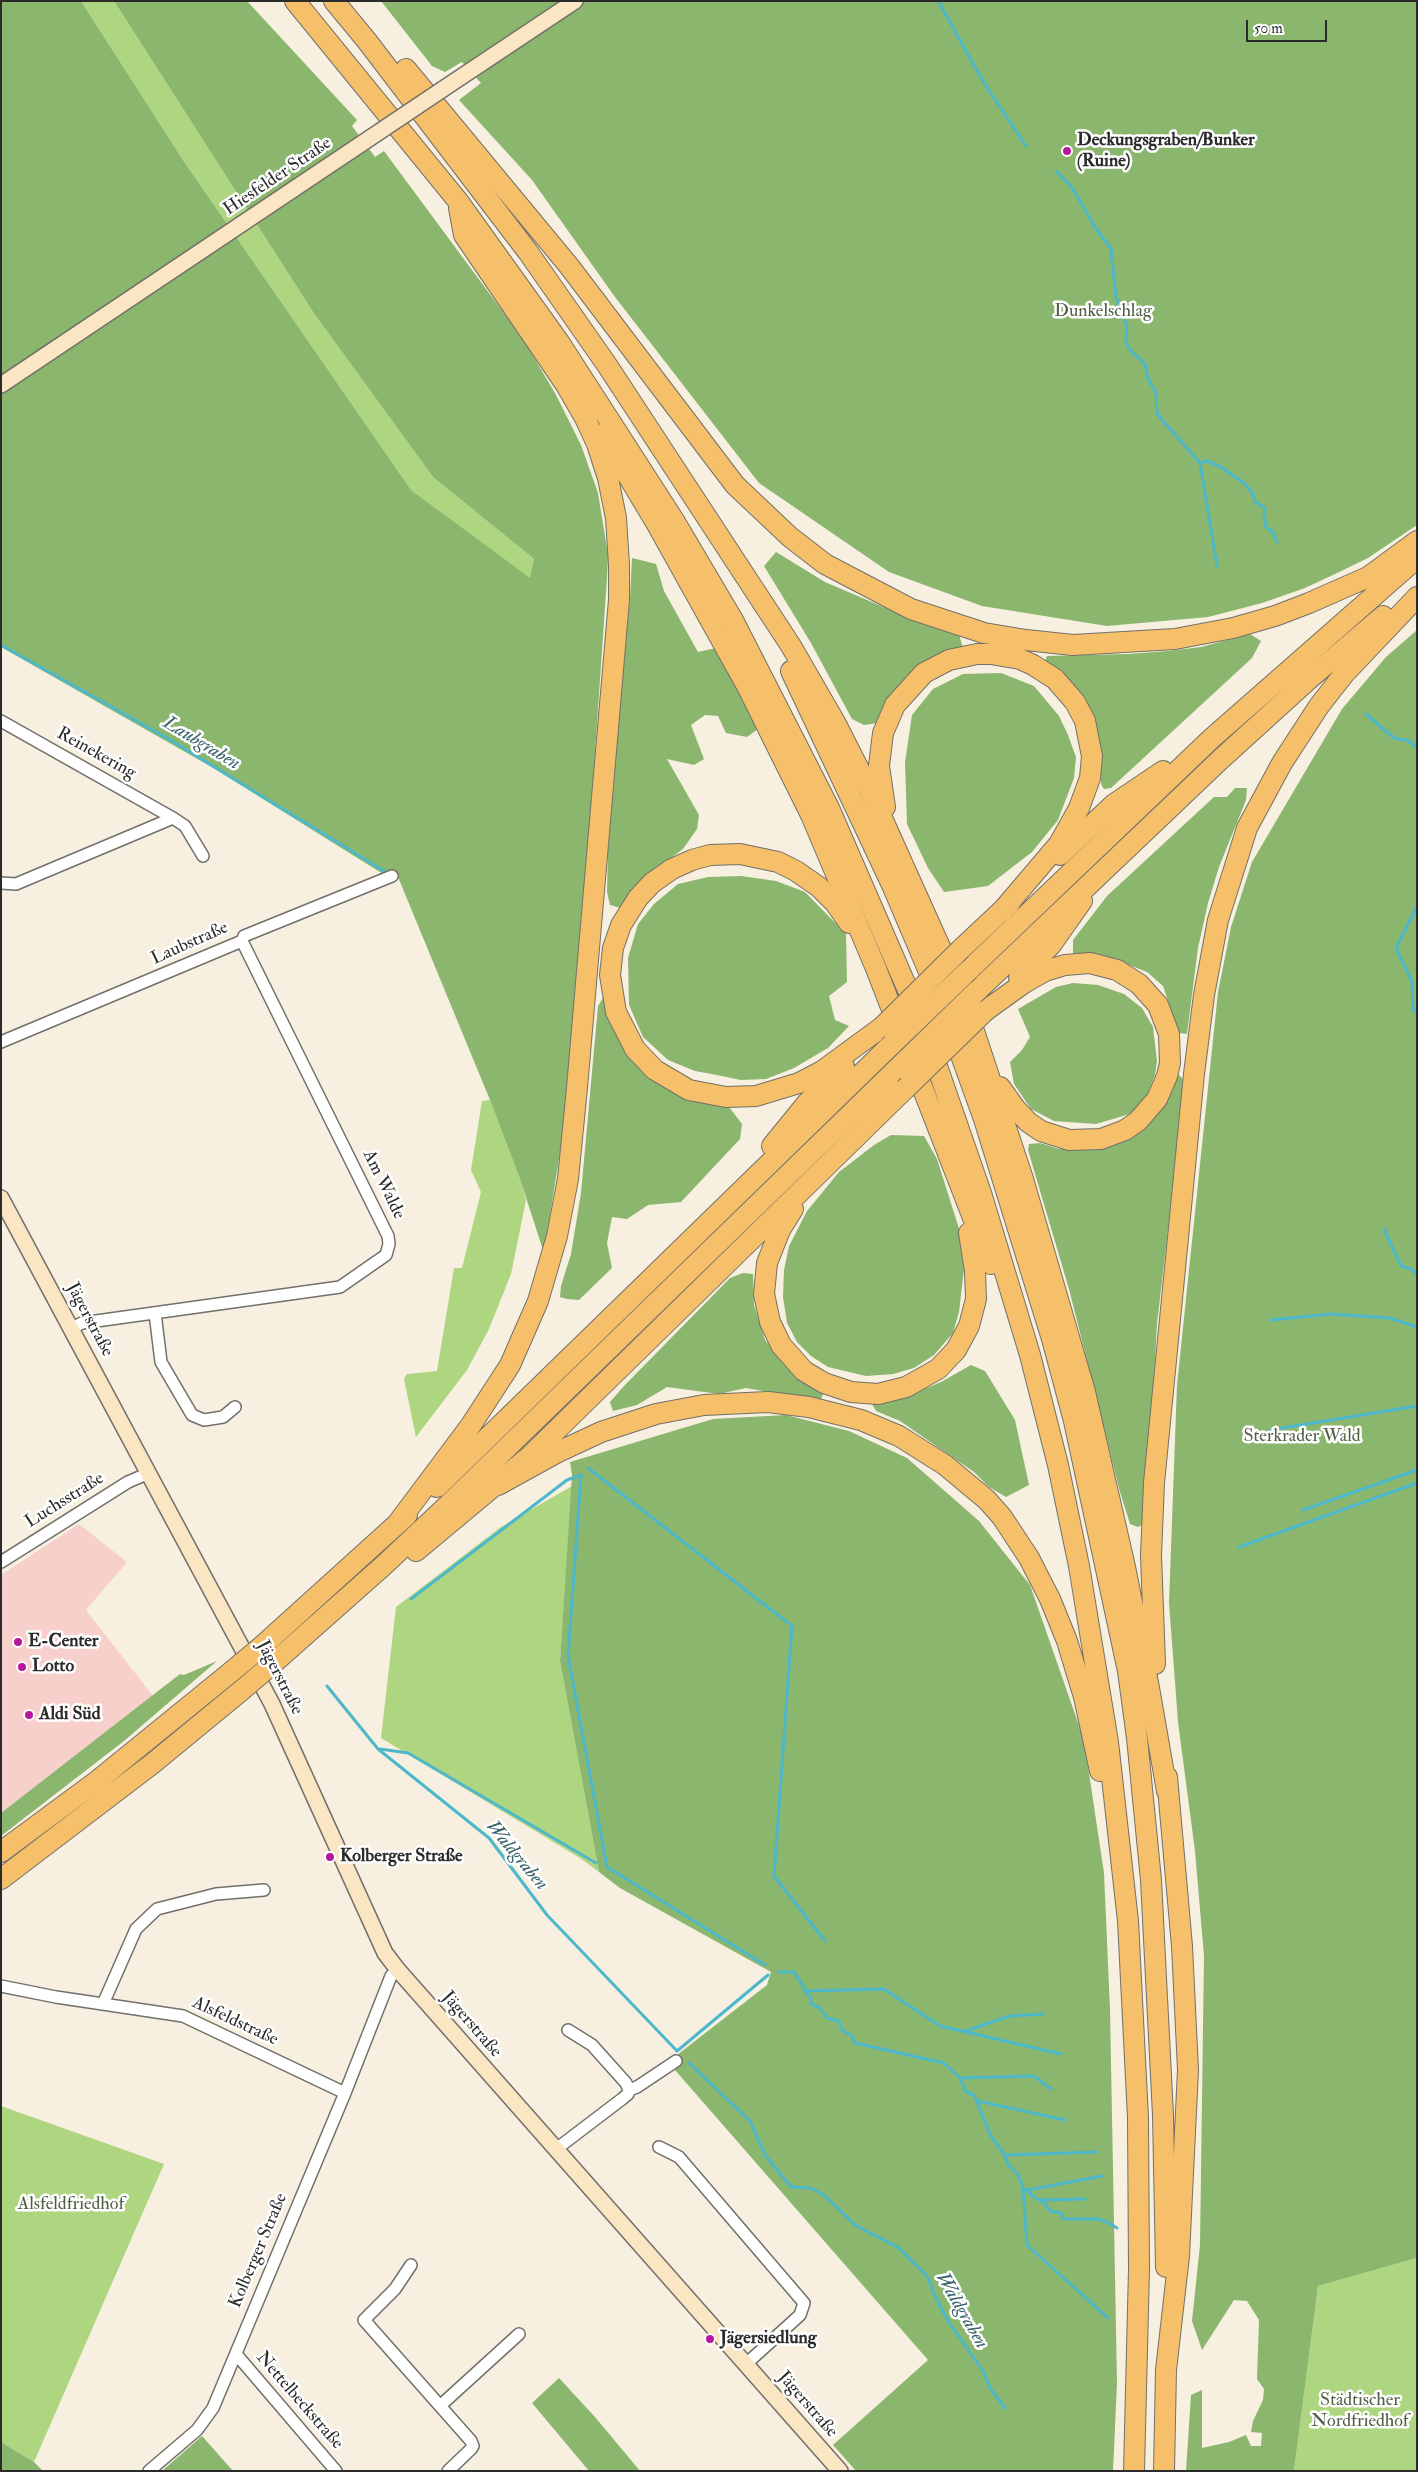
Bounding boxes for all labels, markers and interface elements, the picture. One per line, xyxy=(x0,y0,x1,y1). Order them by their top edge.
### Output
scale bar xyxy=(1248,10,1329,42)
text: 50 m xyxy=(1254,19,1283,38)
place label: Deckungsgraben/Bunker (Ruine) xyxy=(1077,130,1255,172)
street label: Hiesfelder Straße xyxy=(220,133,336,221)
marker: Deckungsgraben/Bunker (Ruine) xyxy=(1061,145,1073,157)
park label: Dunkelschlag xyxy=(1054,301,1152,323)
water label: Laubgraben xyxy=(158,712,244,776)
street label: Reinekering xyxy=(53,723,139,785)
street label: Laubstraße xyxy=(148,917,232,971)
street label: Am Walde xyxy=(357,1147,409,1223)
street label: Jägerstraße xyxy=(61,1279,117,1361)
park label: Sterkrader Wald xyxy=(1243,1426,1361,1448)
street label: Luchsstraße xyxy=(22,1468,108,1534)
place label: E-Center xyxy=(28,1631,99,1653)
marker: E-Center xyxy=(12,1636,24,1648)
street label: Jägerstraße xyxy=(251,1637,307,1719)
place label: Lotto xyxy=(32,1656,74,1678)
marker: Lotto xyxy=(16,1661,28,1673)
place label: Aldi Süd xyxy=(39,1704,101,1726)
marker: Aldi Süd xyxy=(23,1709,35,1721)
water label: Waldgraben xyxy=(480,1816,552,1896)
place label: Kolberger Straße xyxy=(340,1846,462,1868)
marker: Kolberger Straße xyxy=(324,1851,336,1863)
street label: Jägerstraße xyxy=(436,1987,506,2063)
street label: Alsfeldstraße xyxy=(189,1993,281,2051)
street label: Kolberger Straße xyxy=(225,2190,293,2312)
park label: Alsfeldfriedhof xyxy=(18,2194,124,2216)
water label: Waldgraben xyxy=(930,2269,992,2353)
place label: Jägersiedlung xyxy=(720,2328,817,2350)
marker: Jägersiedlung xyxy=(704,2333,716,2345)
street label: Nettelbeckstraße xyxy=(251,2348,347,2454)
street label: Jägerstraße xyxy=(772,2367,842,2443)
park label: Städtischer Nordfriedhof xyxy=(1311,2390,1409,2432)

